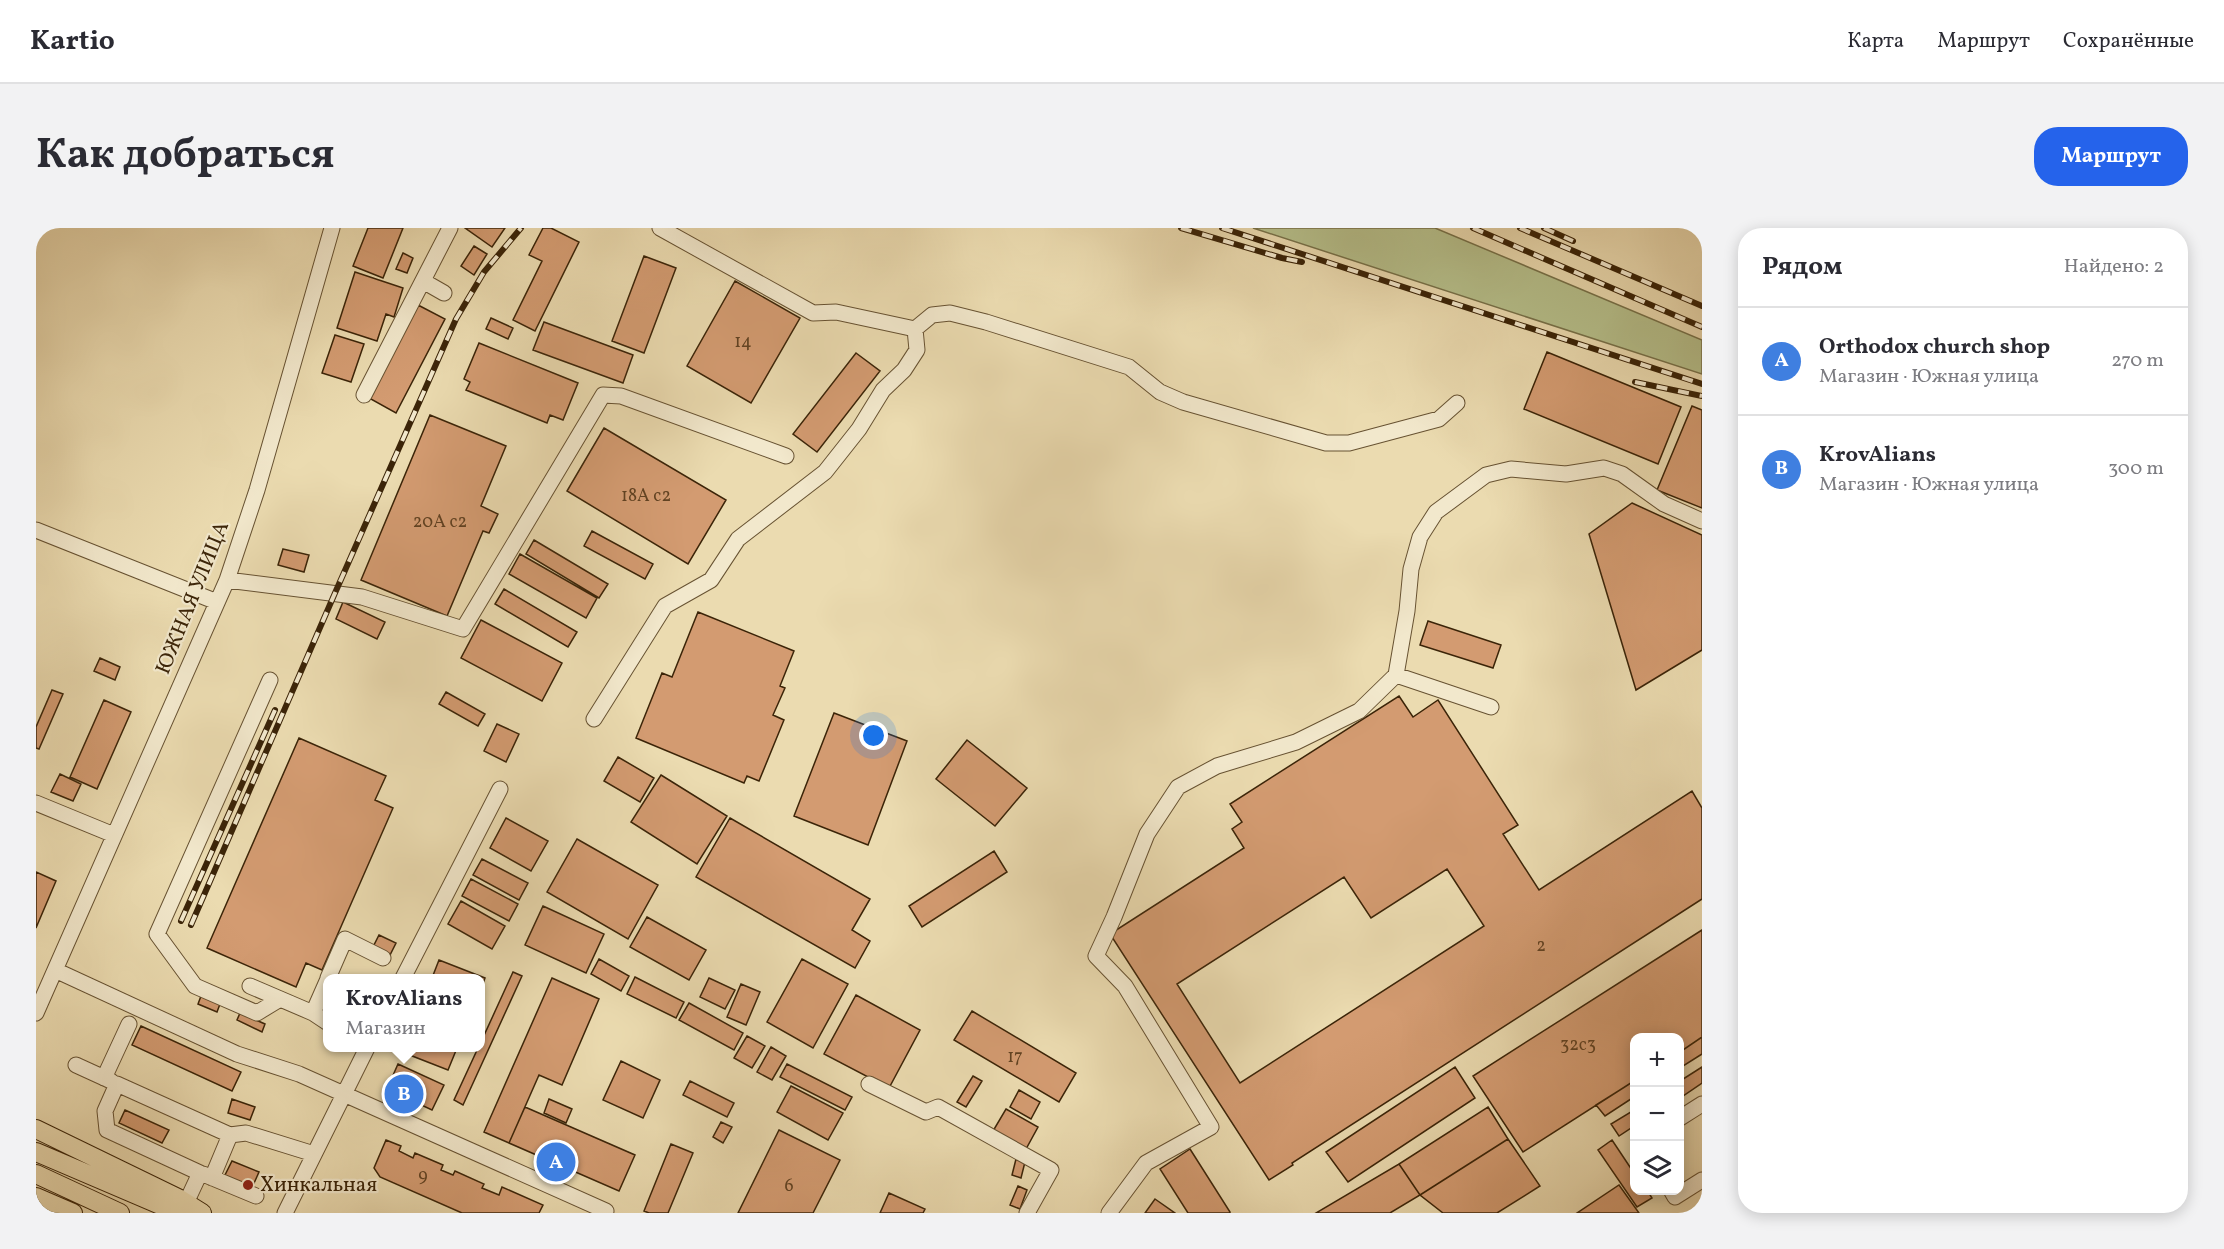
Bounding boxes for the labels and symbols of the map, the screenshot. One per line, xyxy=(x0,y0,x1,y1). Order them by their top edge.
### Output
house number: 14 xyxy=(734,330,752,355)
house number: 18А с2 xyxy=(621,484,671,509)
house number: 20А с2 xyxy=(413,510,467,535)
street label: ЮЖНАЯ УЛИЦА xyxy=(149,517,237,679)
your location xyxy=(859,721,888,750)
house number: 2 xyxy=(1536,934,1546,959)
house number: 32с3 xyxy=(1560,1033,1596,1058)
house number: 17 xyxy=(1007,1045,1023,1070)
pin: B xyxy=(384,1072,424,1116)
pin: A xyxy=(536,1140,576,1184)
house number: 9 xyxy=(418,1164,428,1189)
place label: Хинкальная xyxy=(260,1171,377,1200)
house number: 6 xyxy=(784,1174,794,1199)
marker: Хинкальная xyxy=(241,1178,255,1192)

